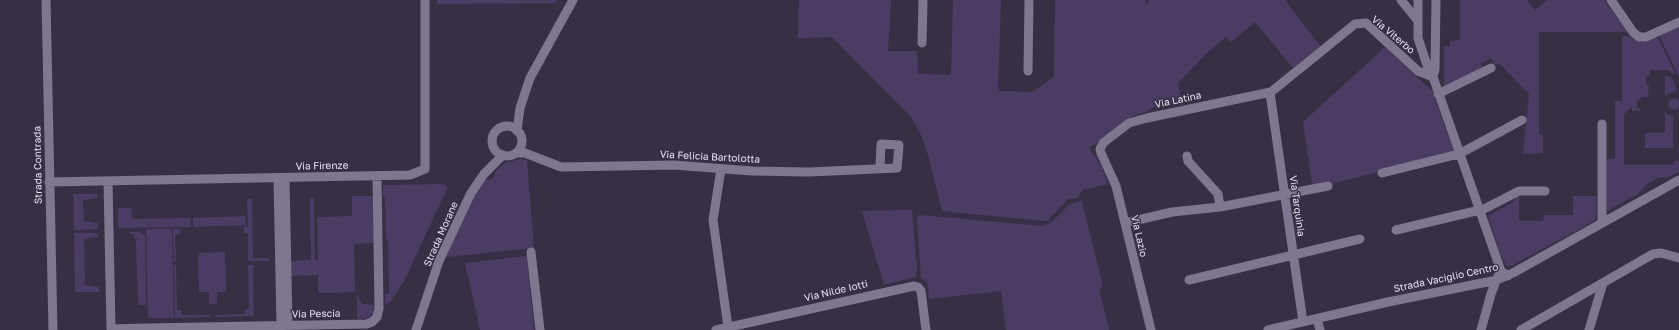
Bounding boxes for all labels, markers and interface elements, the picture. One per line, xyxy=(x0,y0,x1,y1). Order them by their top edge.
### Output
street label: Via Viterbo xyxy=(1369,13,1417,57)
street label: Via Latina xyxy=(1154,89,1202,111)
street label: Strada Contrada xyxy=(31,126,45,204)
street label: Via Felicia Bartolotta xyxy=(660,148,760,166)
street label: Via Firenze xyxy=(295,160,349,172)
street label: Via Tarquinia xyxy=(1287,175,1307,237)
street label: Strada Morane xyxy=(421,200,461,268)
street label: Via Lazio xyxy=(1128,214,1150,258)
street label: Strada Vaciglio Centro xyxy=(1393,261,1499,295)
street label: Via Nilde Iotti xyxy=(803,278,869,304)
street label: Via Pescia xyxy=(291,308,341,320)

